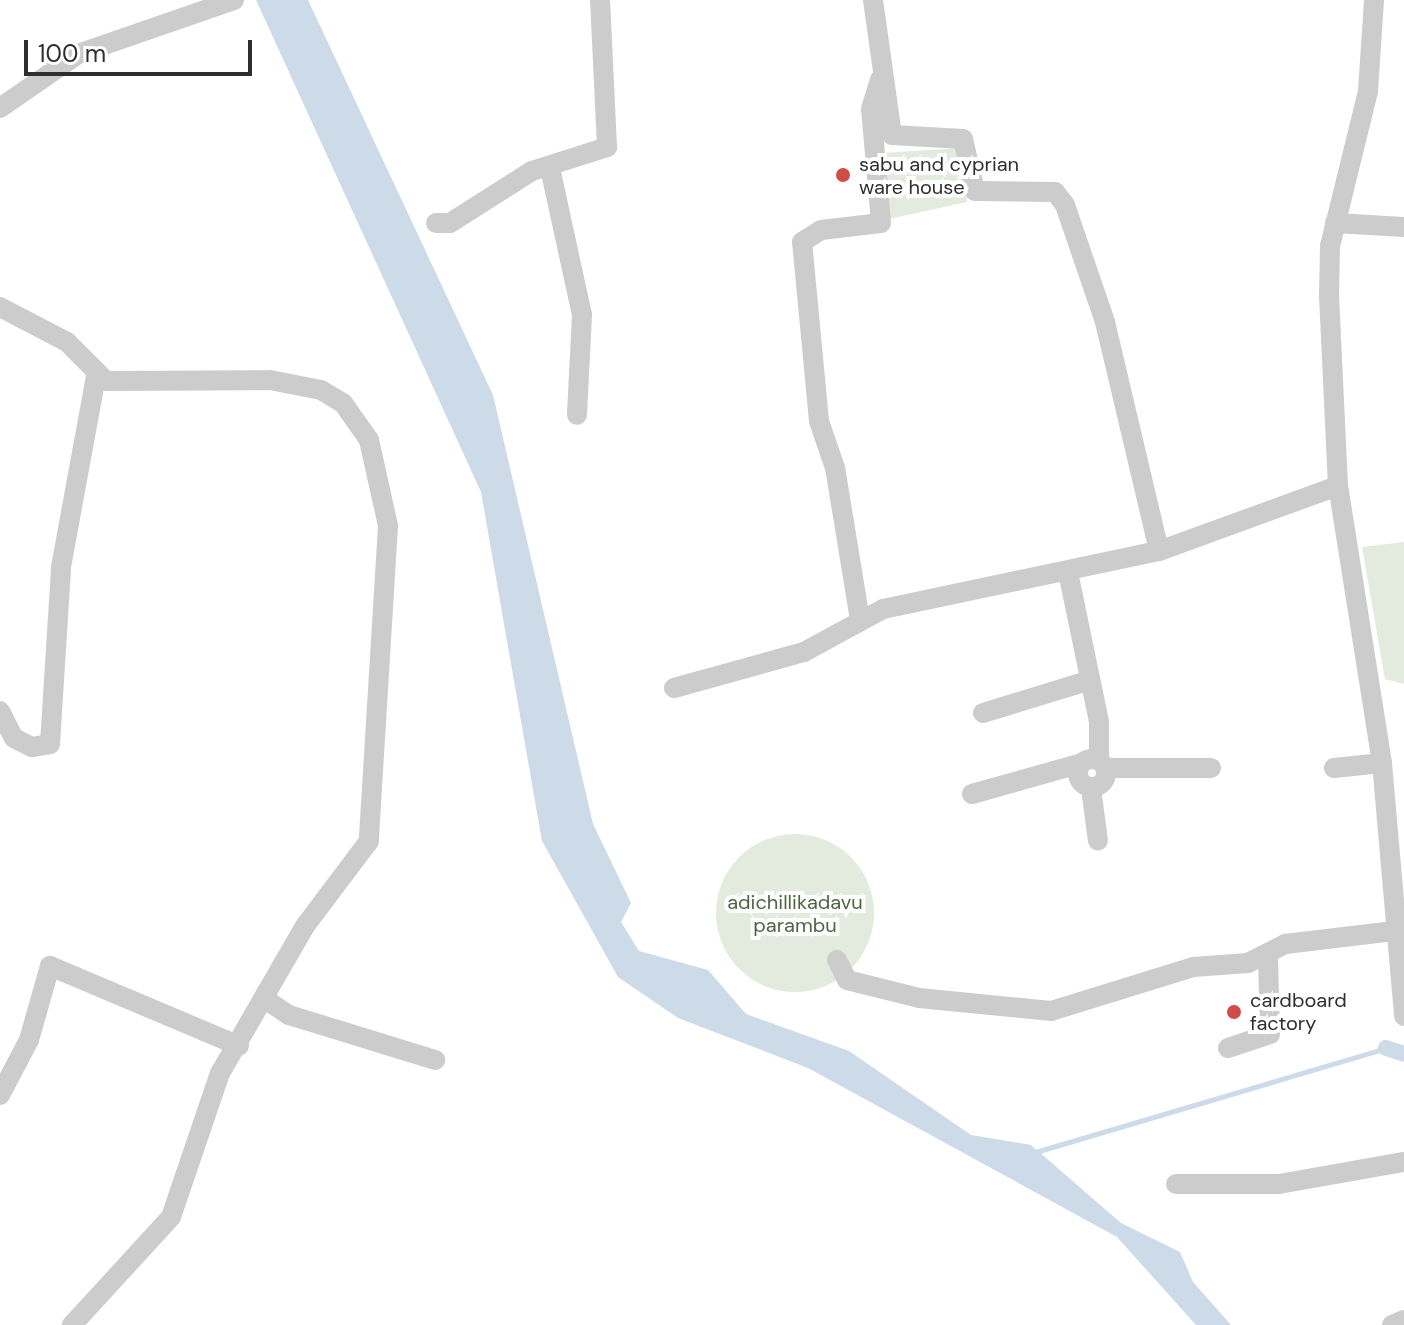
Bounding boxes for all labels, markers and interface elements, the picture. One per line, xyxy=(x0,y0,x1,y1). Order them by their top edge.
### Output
scale bar xyxy=(28,24,256,74)
text: 100 m xyxy=(38,38,106,69)
place label: sabu and cyprian ware house xyxy=(859,152,1019,199)
marker: sabu and cyprian ware house xyxy=(834,166,852,184)
park label: adichillikadavu parambu xyxy=(727,890,863,937)
place label: cardboard factory xyxy=(1250,988,1347,1035)
marker: cardboard factory xyxy=(1225,1003,1243,1021)

